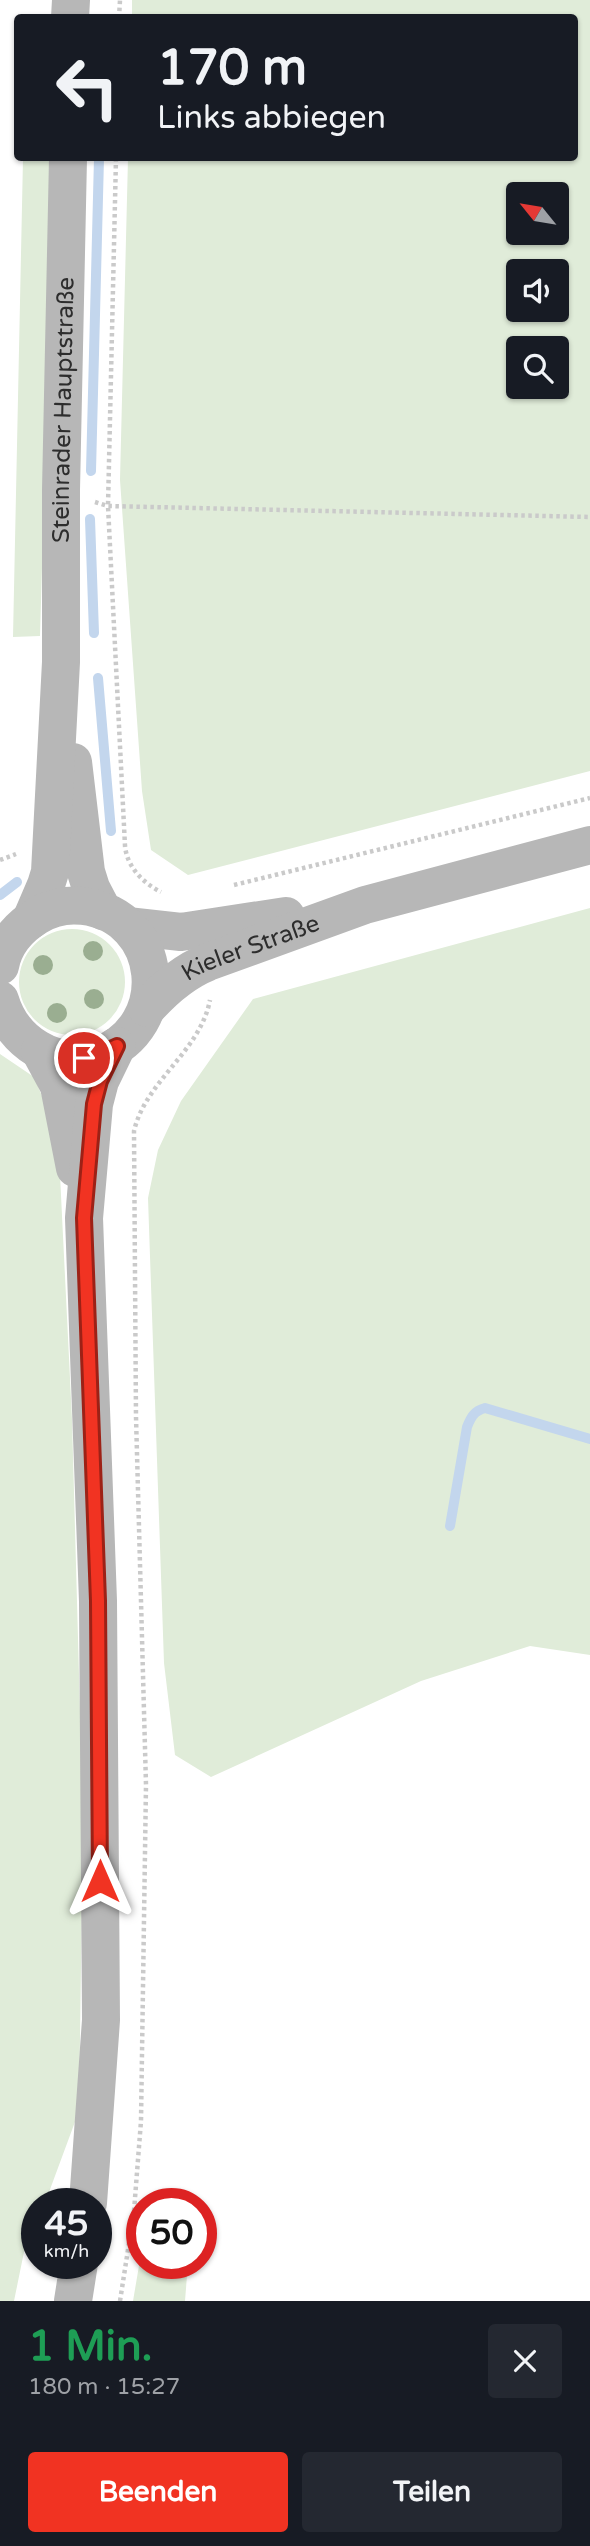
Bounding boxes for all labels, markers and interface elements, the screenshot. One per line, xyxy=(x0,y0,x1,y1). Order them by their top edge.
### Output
text: 170 m xyxy=(157,39,307,98)
icon: left xyxy=(42,42,133,133)
text: Links abbiegen xyxy=(157,99,386,137)
north arrow xyxy=(506,182,569,245)
map controls xyxy=(506,182,569,399)
button: sound xyxy=(506,259,569,322)
street label: Steinrader Hauptstraße xyxy=(47,277,80,543)
button: search xyxy=(506,336,569,399)
street label: Kieler Straße xyxy=(176,908,323,987)
pin xyxy=(54,1028,114,1088)
icon: arrive xyxy=(65,1039,103,1077)
position arrow xyxy=(63,1844,137,1918)
speed limit sign: 50 xyxy=(126,2188,217,2279)
text: 45 xyxy=(45,2203,88,2245)
text: km/h xyxy=(44,2240,89,2262)
text: 1 Min. xyxy=(28,2321,152,2372)
button: close xyxy=(488,2324,562,2398)
text: 180 m · 15:27 xyxy=(28,2373,180,2401)
button: Beenden xyxy=(28,2452,288,2532)
button: Teilen xyxy=(302,2452,562,2532)

